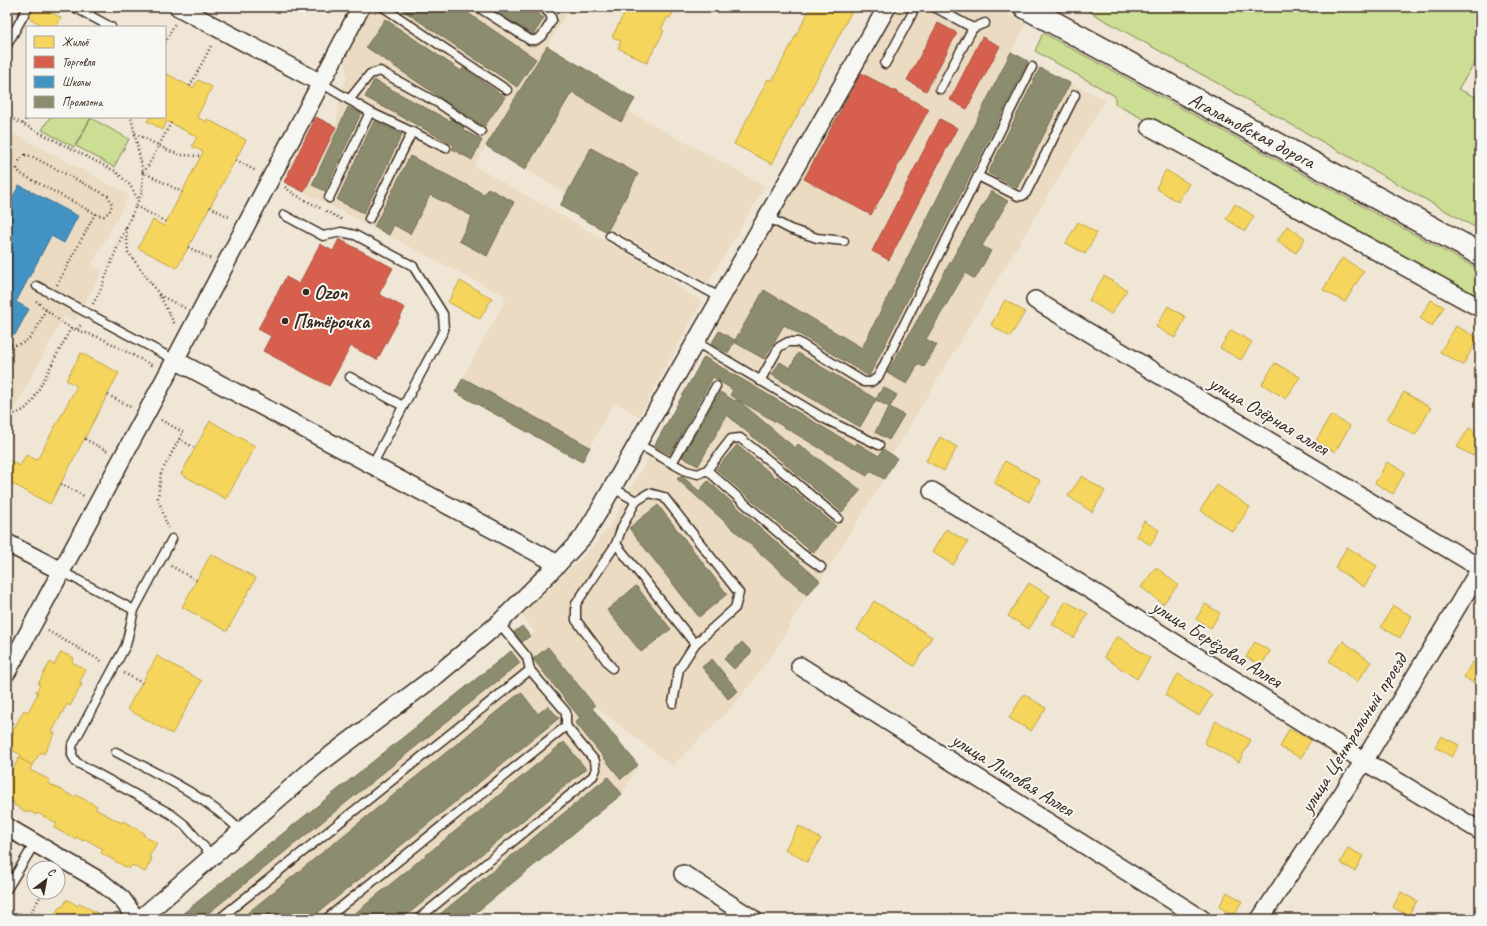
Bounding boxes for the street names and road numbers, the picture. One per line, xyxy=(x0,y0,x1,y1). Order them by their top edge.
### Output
street label: Агалатовская дорога xyxy=(1184,87,1321,175)
street label: улица Озёрная аллея xyxy=(1204,369,1335,462)
street label: улица Берёзовая Аллея xyxy=(1146,593,1288,695)
street label: улица Центральный проезд xyxy=(1294,647,1414,818)
street label: улица Липовая Аллея xyxy=(946,726,1080,823)

